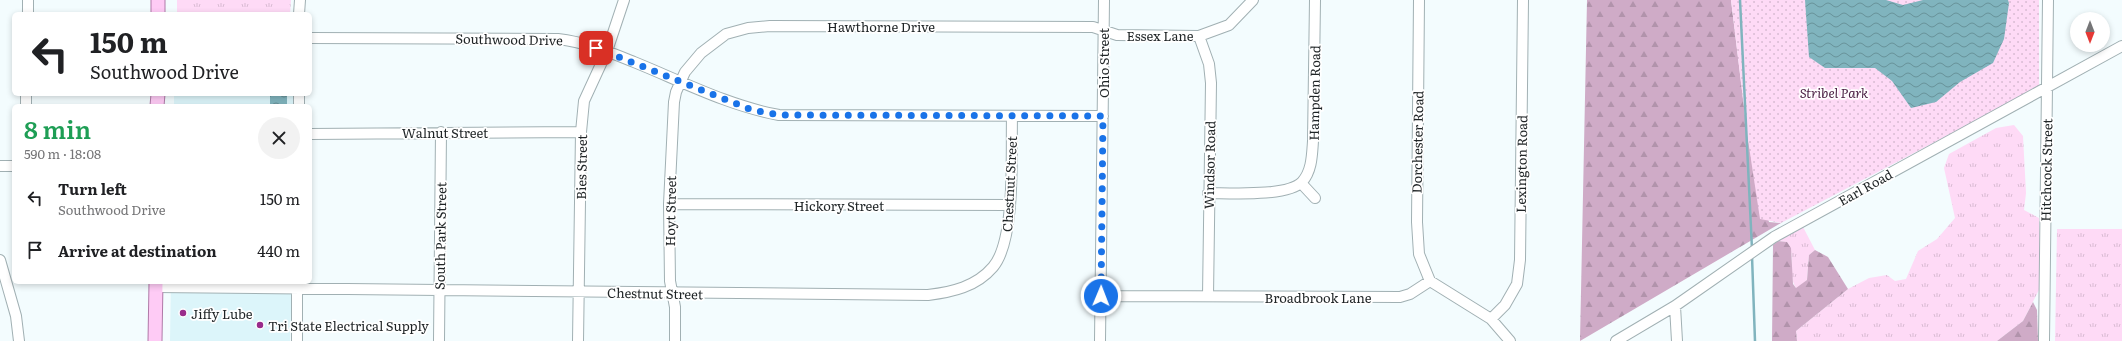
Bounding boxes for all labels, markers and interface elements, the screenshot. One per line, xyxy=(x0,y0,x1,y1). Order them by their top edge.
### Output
north arrow xyxy=(2070,12,2110,52)
map controls xyxy=(2070,12,2110,52)
street label: Hawthorne Drive xyxy=(827,17,935,36)
text: 150 m xyxy=(90,20,168,62)
street label: Essex Lane xyxy=(1126,26,1194,45)
street label: Ohio Street xyxy=(1094,27,1113,98)
icon: left xyxy=(24,28,76,80)
street label: Southwood Drive xyxy=(455,29,563,49)
pin xyxy=(579,31,613,65)
icon: arrive xyxy=(585,37,607,59)
street label: Hampden Road xyxy=(1304,45,1324,141)
text: Southwood Drive xyxy=(90,58,239,85)
park label: Stribel Park xyxy=(1800,83,1869,102)
street label: Dorchester Road xyxy=(1407,90,1427,194)
text: 8 min xyxy=(24,111,91,146)
street label: Lexington Road xyxy=(1511,115,1531,213)
button: close xyxy=(258,117,300,159)
street label: Hitchcock Street xyxy=(2036,118,2056,222)
street label: Windsor Road xyxy=(1199,121,1219,209)
street label: Walnut Street xyxy=(402,123,489,142)
street label: Bies Street xyxy=(571,134,591,200)
street label: Chestnut Street xyxy=(997,135,1021,232)
text: 590 m · 18:08 xyxy=(24,144,101,163)
street label: Earl Road xyxy=(1834,164,1896,210)
street label: Hoyt Street xyxy=(660,175,680,247)
text: Turn left xyxy=(58,177,127,200)
street label: South Park Street xyxy=(430,181,450,290)
icon: left xyxy=(24,187,46,209)
text: 150 m xyxy=(260,187,300,210)
street label: Hickory Street xyxy=(794,196,885,215)
text: Southwood Drive xyxy=(58,200,166,219)
icon: arrive xyxy=(24,239,46,261)
text: Arrive at destination xyxy=(58,239,217,262)
text: 440 m xyxy=(257,239,300,262)
position arrow xyxy=(1080,275,1122,317)
street label: Chestnut Street xyxy=(607,283,704,303)
street label: Broadbrook Lane xyxy=(1265,288,1372,307)
place label: Jiffy Lube xyxy=(191,304,253,323)
marker: Jiffy Lube xyxy=(178,308,188,318)
place label: Tri State Electrical Supply xyxy=(268,316,429,335)
marker: Tri State Electrical Supply xyxy=(255,320,265,330)

